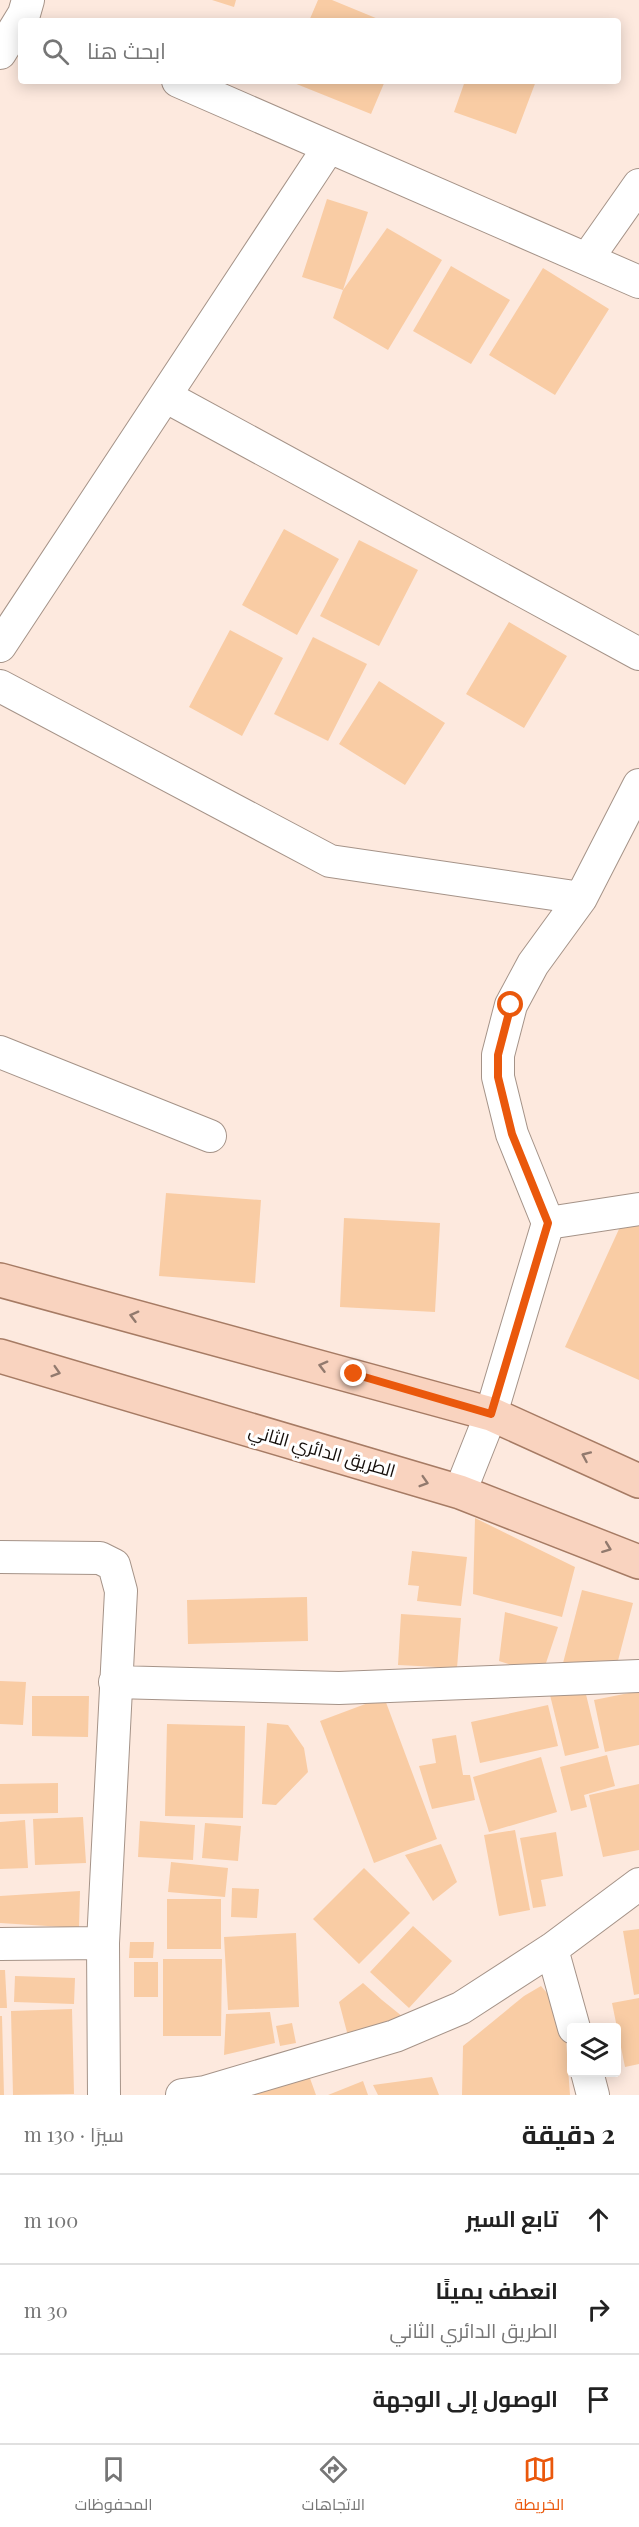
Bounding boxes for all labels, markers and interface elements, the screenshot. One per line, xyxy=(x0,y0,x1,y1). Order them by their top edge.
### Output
search box xyxy=(18,18,621,84)
icon: search xyxy=(39,35,72,68)
text: ابحث هنا xyxy=(87,35,166,65)
route start xyxy=(497,991,523,1017)
one-way arrow xyxy=(129,1310,139,1323)
route end xyxy=(340,1360,366,1386)
one-way arrow xyxy=(318,1361,328,1373)
one-way arrow xyxy=(50,1365,61,1377)
street label: الطريق الدائري الثاني xyxy=(245,1418,398,1485)
one-way arrow xyxy=(581,1452,592,1464)
one-way arrow xyxy=(418,1475,429,1487)
one-way arrow xyxy=(602,1541,612,1554)
map controls xyxy=(567,2023,621,2077)
button: layers xyxy=(567,2023,621,2077)
text: 2 دقيقة xyxy=(522,2116,615,2151)
text: سيرًا · 130 m xyxy=(24,2120,124,2147)
text: تابع السير xyxy=(465,2203,558,2233)
icon: ahead xyxy=(582,2203,615,2236)
text: 100 m xyxy=(24,2206,78,2233)
text: انعطف يمينًا xyxy=(436,2275,558,2305)
icon: right xyxy=(582,2293,615,2326)
text: 30 m xyxy=(24,2296,68,2323)
text: الطريق الدائري الثاني xyxy=(389,2316,558,2343)
text: الوصول إلى الوجهة xyxy=(372,2383,558,2413)
icon: arrive xyxy=(582,2383,615,2416)
tab: المحفوظات xyxy=(75,2453,153,2519)
tab: الاتجاهات xyxy=(302,2453,365,2519)
tab: الخريطة xyxy=(514,2453,564,2519)

